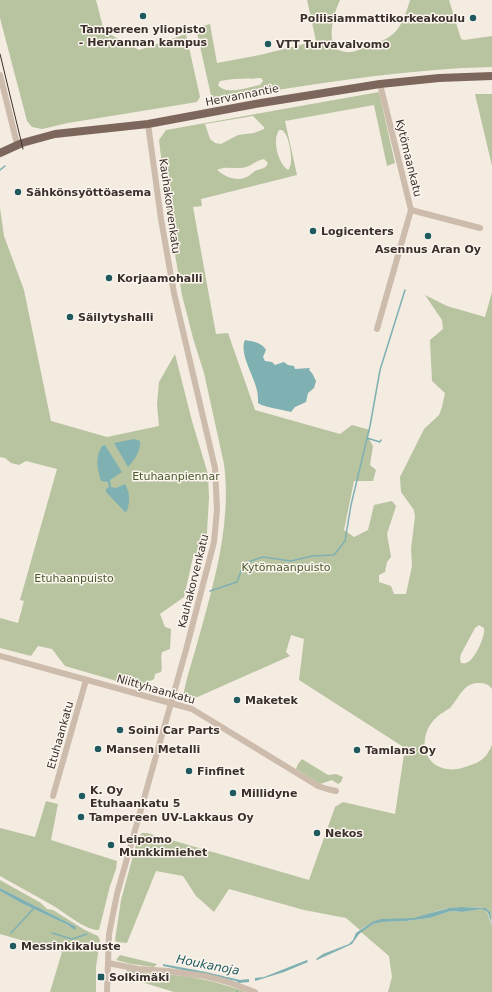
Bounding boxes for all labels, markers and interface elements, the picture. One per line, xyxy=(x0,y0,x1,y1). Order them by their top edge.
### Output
marker: Tampereen yliopisto - Hervannan kampus xyxy=(138,11,148,21)
place label: Poliisiammattikorkeakoulu xyxy=(300,12,465,25)
marker: Poliisiammattikorkeakoulu xyxy=(468,13,478,23)
place label: Tampereen yliopisto - Hervannan kampus xyxy=(79,23,208,49)
place label: VTT Turvavalvomo xyxy=(276,38,390,51)
marker: VTT Turvavalvomo xyxy=(263,39,273,49)
street label: Hervannantie xyxy=(204,82,280,109)
street label: Kytömaankatu xyxy=(393,118,424,198)
street label: Kauhakorvenkatu xyxy=(156,158,183,255)
place label: Sähkönsyöttöasema xyxy=(26,186,151,199)
marker: Sähkönsyöttöasema xyxy=(13,187,23,197)
place label: Logicenters xyxy=(321,225,394,238)
marker: Logicenters xyxy=(308,226,318,236)
marker: Asennus Aran Oy xyxy=(423,231,433,241)
place label: Asennus Aran Oy xyxy=(375,243,481,256)
place label: Korjaamohalli xyxy=(117,272,203,285)
marker: Korjaamohalli xyxy=(104,273,114,283)
place label: Säilytyshalli xyxy=(78,311,154,324)
marker: Säilytyshalli xyxy=(65,312,75,322)
park label: Etuhaanpiennar xyxy=(132,470,220,483)
street label: Kauhakorvenkatu xyxy=(176,533,211,629)
park label: Kytömaanpuisto xyxy=(242,561,331,574)
park label: Etuhaanpuisto xyxy=(34,572,114,585)
street label: Niittyhaankatu xyxy=(115,672,197,707)
place label: Maketek xyxy=(245,694,299,707)
marker: Maketek xyxy=(232,695,242,705)
street label: Etuhaankatu xyxy=(45,700,76,771)
place label: Soini Car Parts xyxy=(128,724,220,737)
marker: Soini Car Parts xyxy=(115,725,125,735)
place label: Mansen Metalli xyxy=(106,743,200,756)
marker: Mansen Metalli xyxy=(93,744,103,754)
place label: Tamlans Oy xyxy=(365,744,436,757)
marker: Tamlans Oy xyxy=(352,745,362,755)
place label: Finfinet xyxy=(197,765,245,778)
marker: Finfinet xyxy=(184,766,194,776)
place label: K. Oy Etuhaankatu 5 xyxy=(90,784,180,810)
place label: Millidyne xyxy=(241,787,297,800)
marker: Millidyne xyxy=(228,788,238,798)
marker: K. Oy Etuhaankatu 5 xyxy=(77,791,87,801)
place label: Tampereen UV-Lakkaus Oy xyxy=(89,811,254,824)
marker: Tampereen UV-Lakkaus Oy xyxy=(76,812,86,822)
place label: Nekos xyxy=(325,827,363,840)
marker: Nekos xyxy=(312,828,322,838)
place label: Leipomo Munkkimiehet xyxy=(119,833,207,859)
marker: Leipomo Munkkimiehet xyxy=(106,840,116,850)
place label: Messinkikaluste xyxy=(21,940,121,953)
marker: Messinkikaluste xyxy=(8,941,18,951)
water label: Houkanoja xyxy=(175,952,241,978)
place label: Solkimäki xyxy=(109,971,169,984)
marker: Solkimäki xyxy=(96,972,106,982)

